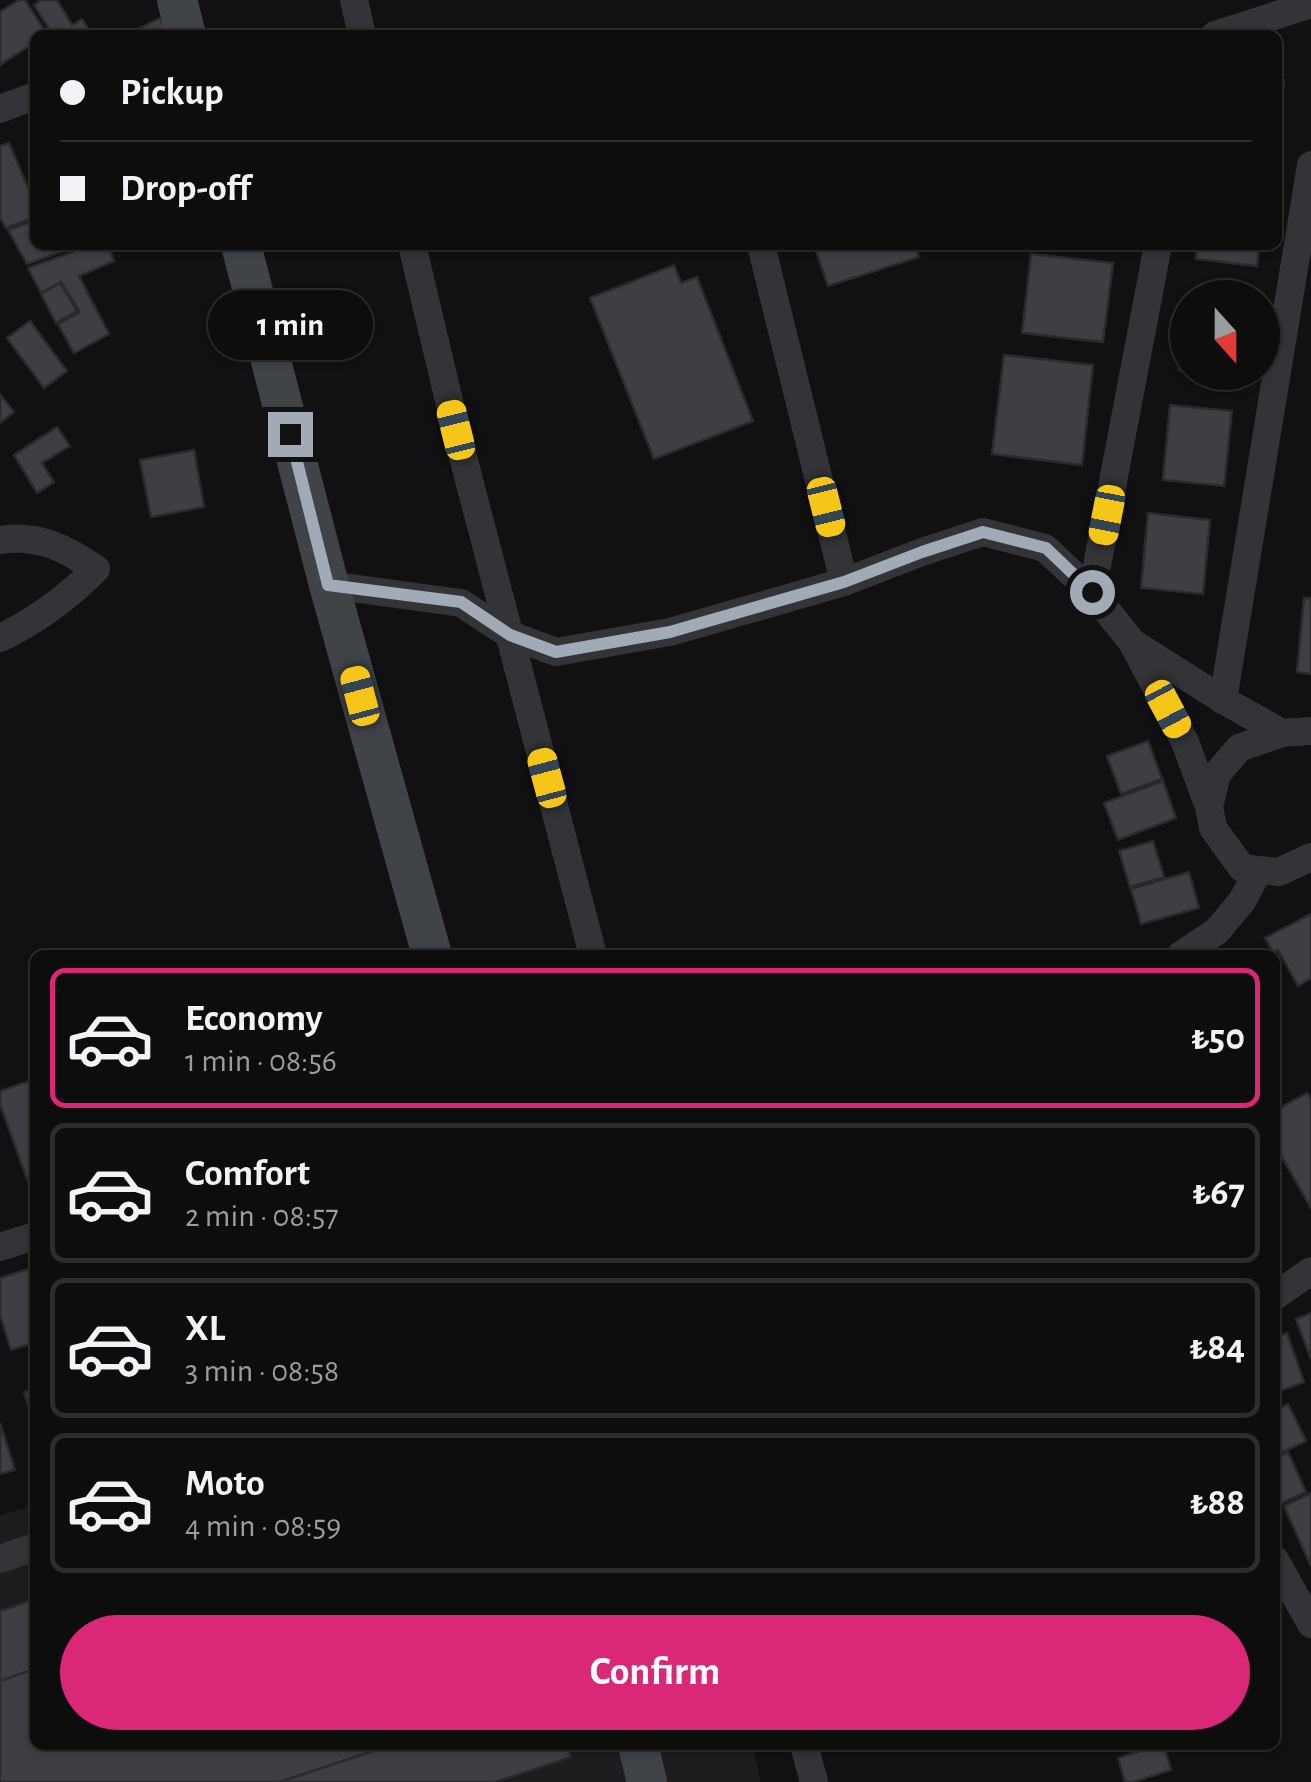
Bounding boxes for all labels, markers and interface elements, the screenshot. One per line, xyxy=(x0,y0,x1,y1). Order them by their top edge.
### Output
text: Pickup xyxy=(120,74,224,112)
text: Drop-off xyxy=(120,170,251,208)
north arrow xyxy=(1170,280,1280,390)
map controls xyxy=(1170,280,1280,390)
callout: 1 min xyxy=(208,289,372,359)
text: 1 min xyxy=(257,309,324,341)
car xyxy=(434,397,478,463)
route end xyxy=(268,412,313,457)
car xyxy=(804,474,848,540)
car xyxy=(1087,483,1127,547)
route start xyxy=(1070,570,1115,615)
car xyxy=(338,663,382,729)
car xyxy=(1141,675,1195,743)
car xyxy=(525,745,569,811)
icon: car xyxy=(65,993,155,1083)
text: Economy xyxy=(185,1000,323,1038)
text: ₺50 xyxy=(1191,1019,1245,1057)
text: 1 min · 08:56 xyxy=(185,1045,337,1077)
icon: car xyxy=(65,1148,155,1238)
text: Comfort xyxy=(185,1155,310,1193)
text: ₺67 xyxy=(1192,1174,1245,1212)
text: 2 min · 08:57 xyxy=(185,1200,339,1232)
icon: car xyxy=(65,1303,155,1393)
text: XL xyxy=(185,1310,225,1348)
text: ₺84 xyxy=(1189,1329,1245,1367)
text: 3 min · 08:58 xyxy=(185,1355,339,1387)
icon: car xyxy=(65,1458,155,1548)
text: Moto xyxy=(185,1465,265,1503)
text: ₺88 xyxy=(1190,1484,1245,1522)
text: 4 min · 08:59 xyxy=(185,1510,341,1542)
button: Confirm xyxy=(60,1615,1250,1730)

